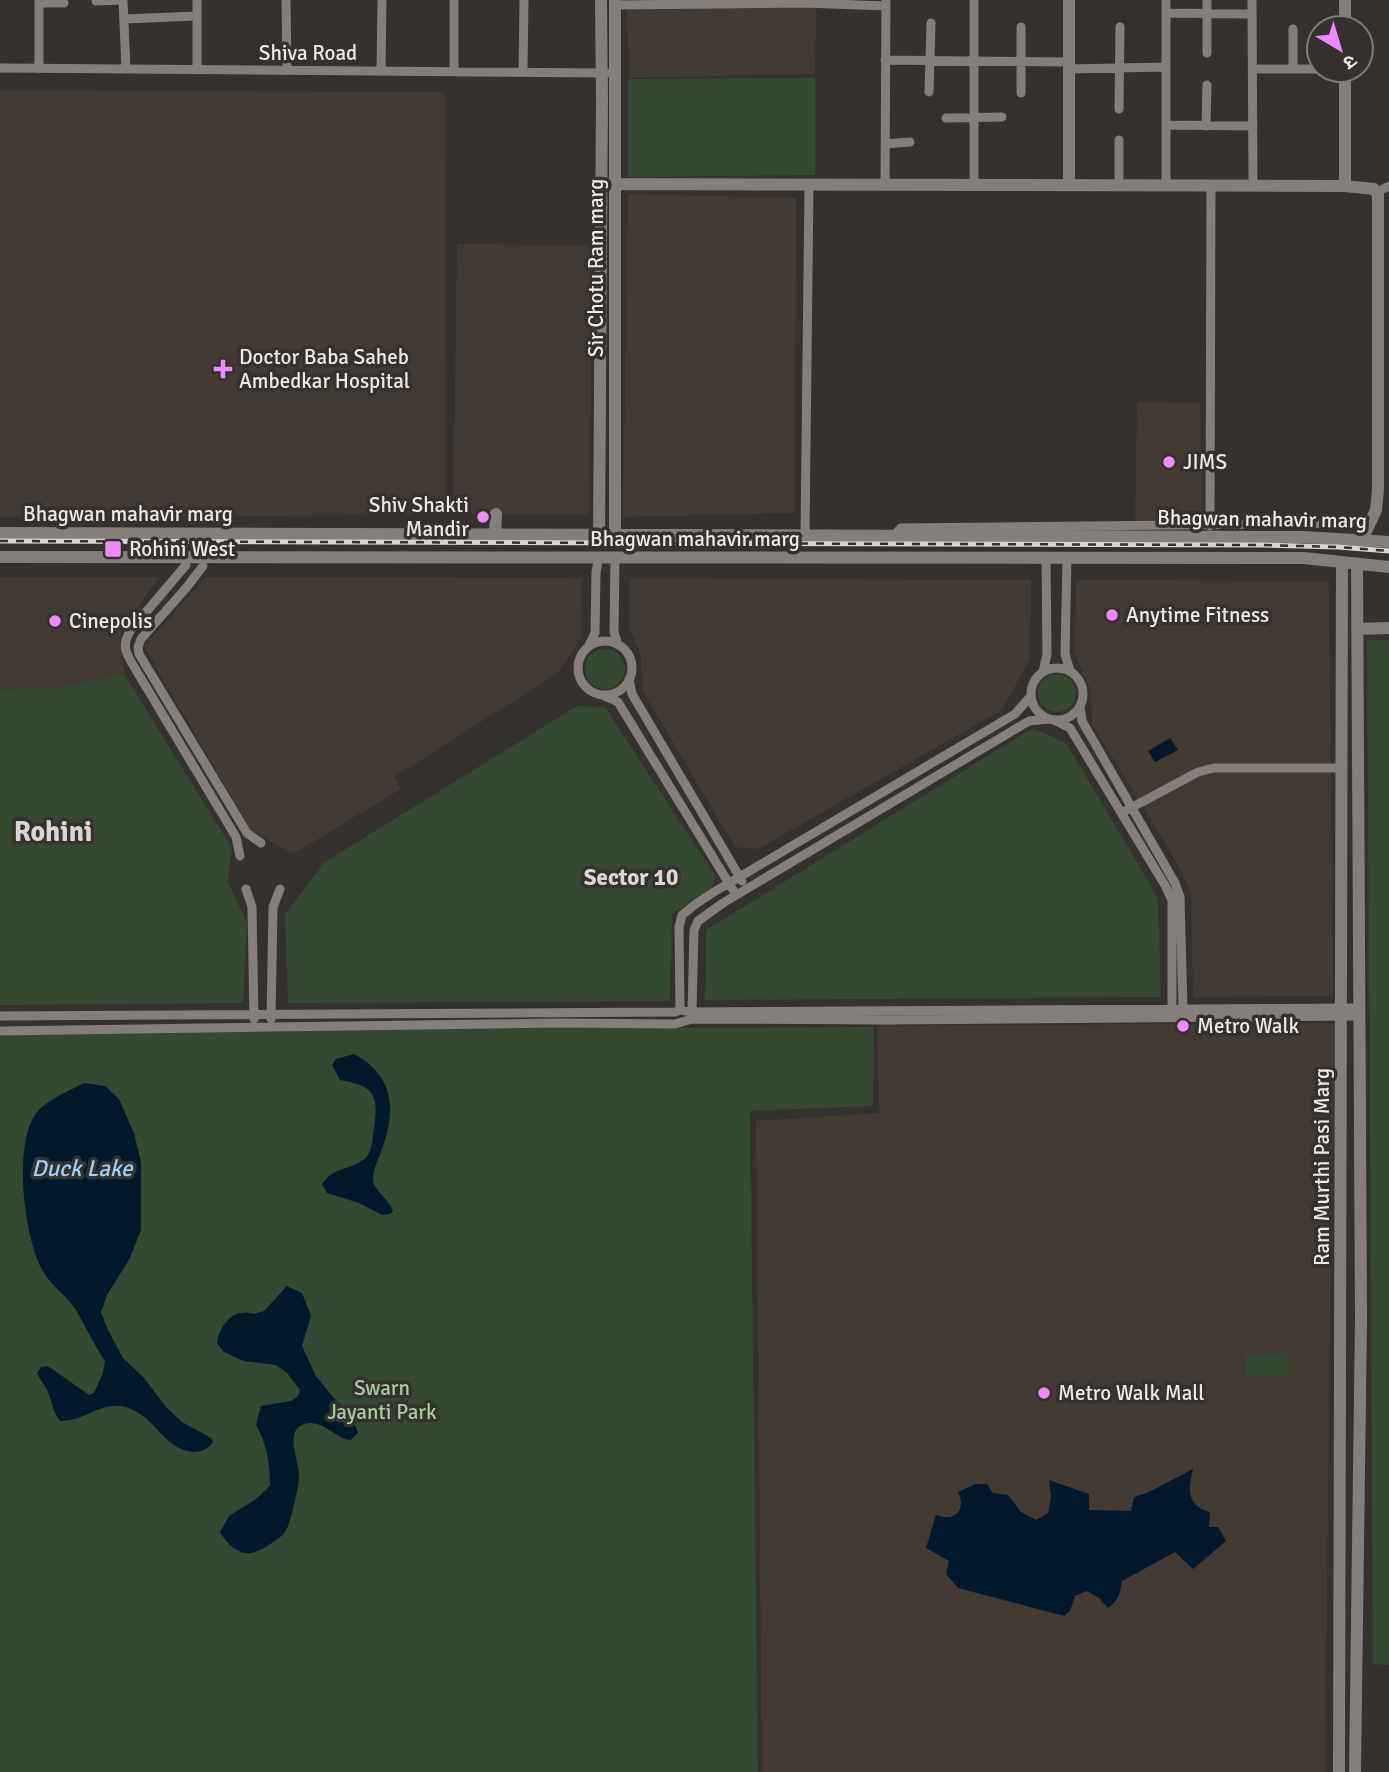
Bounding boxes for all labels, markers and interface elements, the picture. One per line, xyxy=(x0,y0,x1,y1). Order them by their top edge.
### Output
north arrow xyxy=(1305,14,1375,84)
street label: Shiva Road xyxy=(259,40,357,66)
text: उ xyxy=(1337,49,1362,75)
street label: Sir Chotu Ram marg xyxy=(583,179,609,357)
place label: Doctor Baba Saheb Ambedkar Hospital xyxy=(239,344,410,394)
marker: Doctor Baba Saheb Ambedkar Hospital xyxy=(213,359,233,379)
place label: JIMS xyxy=(1183,449,1227,475)
marker: JIMS xyxy=(1161,454,1177,470)
place label: Shiv Shakti Mandir xyxy=(369,492,469,542)
street label: Bhagwan mahavir marg xyxy=(23,501,233,527)
street label: Bhagwan mahavir marg xyxy=(1157,504,1367,534)
marker: Shiv Shakti Mandir xyxy=(475,509,491,525)
street label: Bhagwan mahavir marg xyxy=(590,526,800,552)
place label: Rohini West xyxy=(129,536,235,562)
marker: Rohini West xyxy=(103,539,123,559)
place label: Anytime Fitness xyxy=(1126,602,1269,628)
marker: Anytime Fitness xyxy=(1104,607,1120,623)
place label: Cinepolis xyxy=(69,608,152,634)
marker: Cinepolis xyxy=(47,613,63,629)
district label: Rohini xyxy=(14,815,92,849)
district label: Sector 10 xyxy=(584,863,678,892)
place label: Metro Walk xyxy=(1197,1013,1300,1039)
marker: Metro Walk xyxy=(1175,1018,1191,1034)
street label: Ram Murthi Pasi Marg xyxy=(1309,1068,1335,1266)
water label: Duck Lake xyxy=(32,1154,134,1183)
park label: Swarn Jayanti Park xyxy=(327,1375,437,1425)
place label: Metro Walk Mall xyxy=(1058,1380,1204,1406)
marker: Metro Walk Mall xyxy=(1036,1385,1052,1401)

